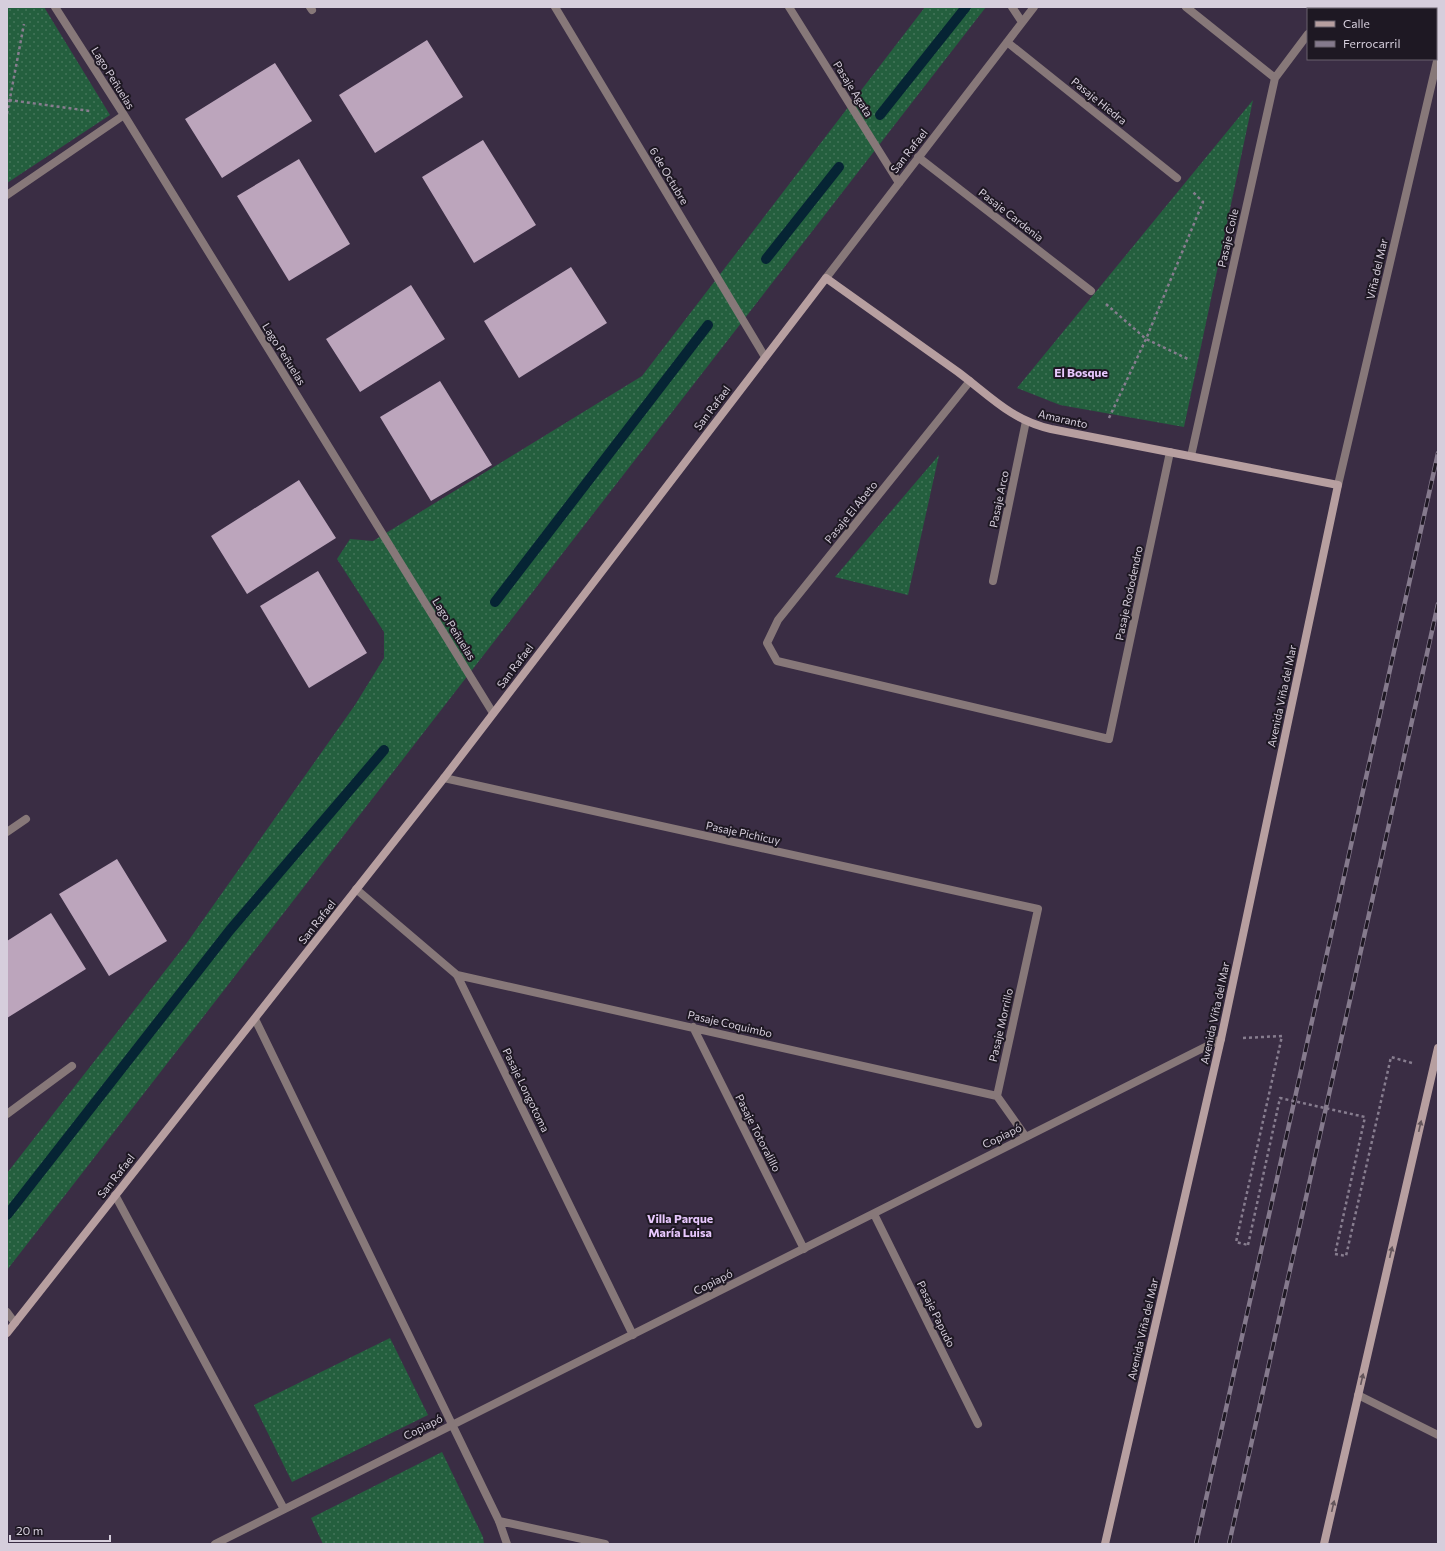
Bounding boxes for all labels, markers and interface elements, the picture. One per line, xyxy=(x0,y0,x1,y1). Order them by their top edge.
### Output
legend xyxy=(1307,8,1437,60)
text: Calle xyxy=(1343,16,1370,30)
text: Ferrocarril xyxy=(1343,36,1400,50)
street label: Lago Peñuelas xyxy=(89,44,138,111)
street label: Pasaje Agata xyxy=(831,58,876,119)
street label: Pasaje Hiedra xyxy=(1069,74,1130,127)
street label: San Rafael xyxy=(887,126,930,175)
street label: 6 de Octubre xyxy=(647,145,692,207)
street label: Pasaje Cardenia xyxy=(976,185,1046,244)
street label: Pasaje Coile xyxy=(1214,207,1241,268)
street label: Viña del Mar xyxy=(1363,237,1390,301)
street label: Lago Peñuelas xyxy=(260,320,309,387)
district label: El Bosque xyxy=(1054,365,1108,379)
street label: San Rafael xyxy=(691,383,733,432)
street label: Amaranto xyxy=(1037,407,1089,431)
street label: Pasaje Arco xyxy=(986,469,1011,529)
street label: Pasaje El Abeto xyxy=(822,478,880,545)
street label: Pasaje Rododendro xyxy=(1112,544,1145,641)
street label: Lago Peñuelas xyxy=(430,595,479,662)
street label: San Rafael xyxy=(494,641,536,690)
street label: Avenida Viña del Mar xyxy=(1264,643,1299,748)
street label: Pasaje Pichicuy xyxy=(705,818,782,847)
street label: San Rafael xyxy=(295,897,338,946)
street label: Avenida Viña del Mar xyxy=(1197,960,1232,1065)
street label: Pasaje Morrillo xyxy=(986,986,1015,1063)
street label: Pasaje Coquimbo xyxy=(687,1007,774,1040)
street label: Pasaje Longotoma xyxy=(500,1046,552,1134)
street label: Pasaje Totoralillo xyxy=(733,1092,784,1174)
street label: Copiapó xyxy=(980,1120,1024,1151)
one-way arrow xyxy=(1417,1120,1423,1132)
street label: San Rafael xyxy=(94,1151,137,1200)
district label: Villa Parque María Luisa xyxy=(647,1211,713,1239)
one-way arrow xyxy=(1388,1246,1394,1259)
street label: Copiapó xyxy=(691,1266,735,1297)
street label: Avenida Viña del Mar xyxy=(1124,1276,1161,1381)
street label: Pasaje Papudo xyxy=(915,1278,958,1350)
one-way arrow xyxy=(1359,1373,1365,1385)
street label: Copiapó xyxy=(401,1411,445,1442)
one-way arrow xyxy=(1330,1500,1336,1512)
scale bar xyxy=(10,1517,110,1543)
text: 20 m xyxy=(16,1523,43,1537)

